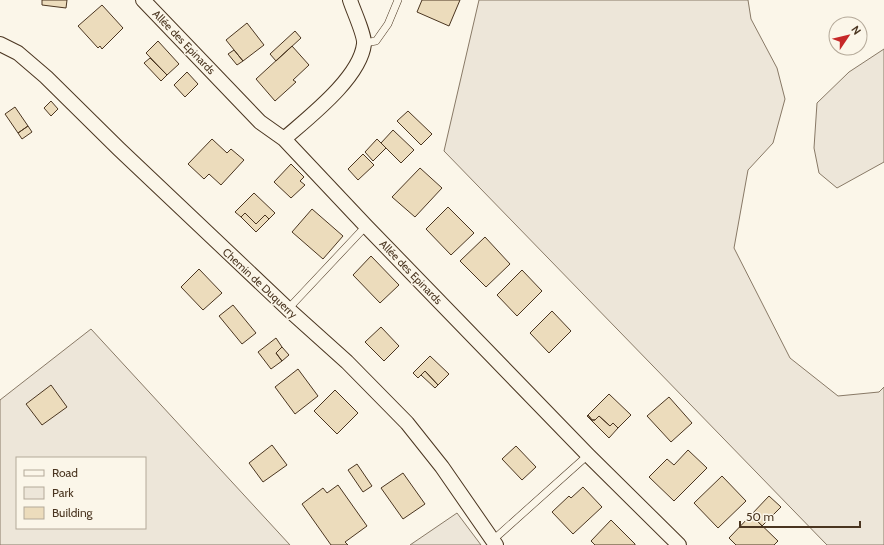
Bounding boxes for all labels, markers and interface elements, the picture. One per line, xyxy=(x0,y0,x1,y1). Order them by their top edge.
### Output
street label: Allée des Epinards xyxy=(150,7,219,77)
north arrow xyxy=(828,16,868,56)
text: N xyxy=(848,23,864,37)
street label: Allée des Epinards xyxy=(377,237,446,307)
street label: Chemin de Duquerry xyxy=(220,245,301,321)
legend xyxy=(16,457,146,529)
text: Road xyxy=(52,465,78,480)
text: Park xyxy=(52,485,74,500)
scale bar xyxy=(740,503,860,529)
text: Building xyxy=(52,505,94,520)
text: 50 m xyxy=(746,509,774,524)

